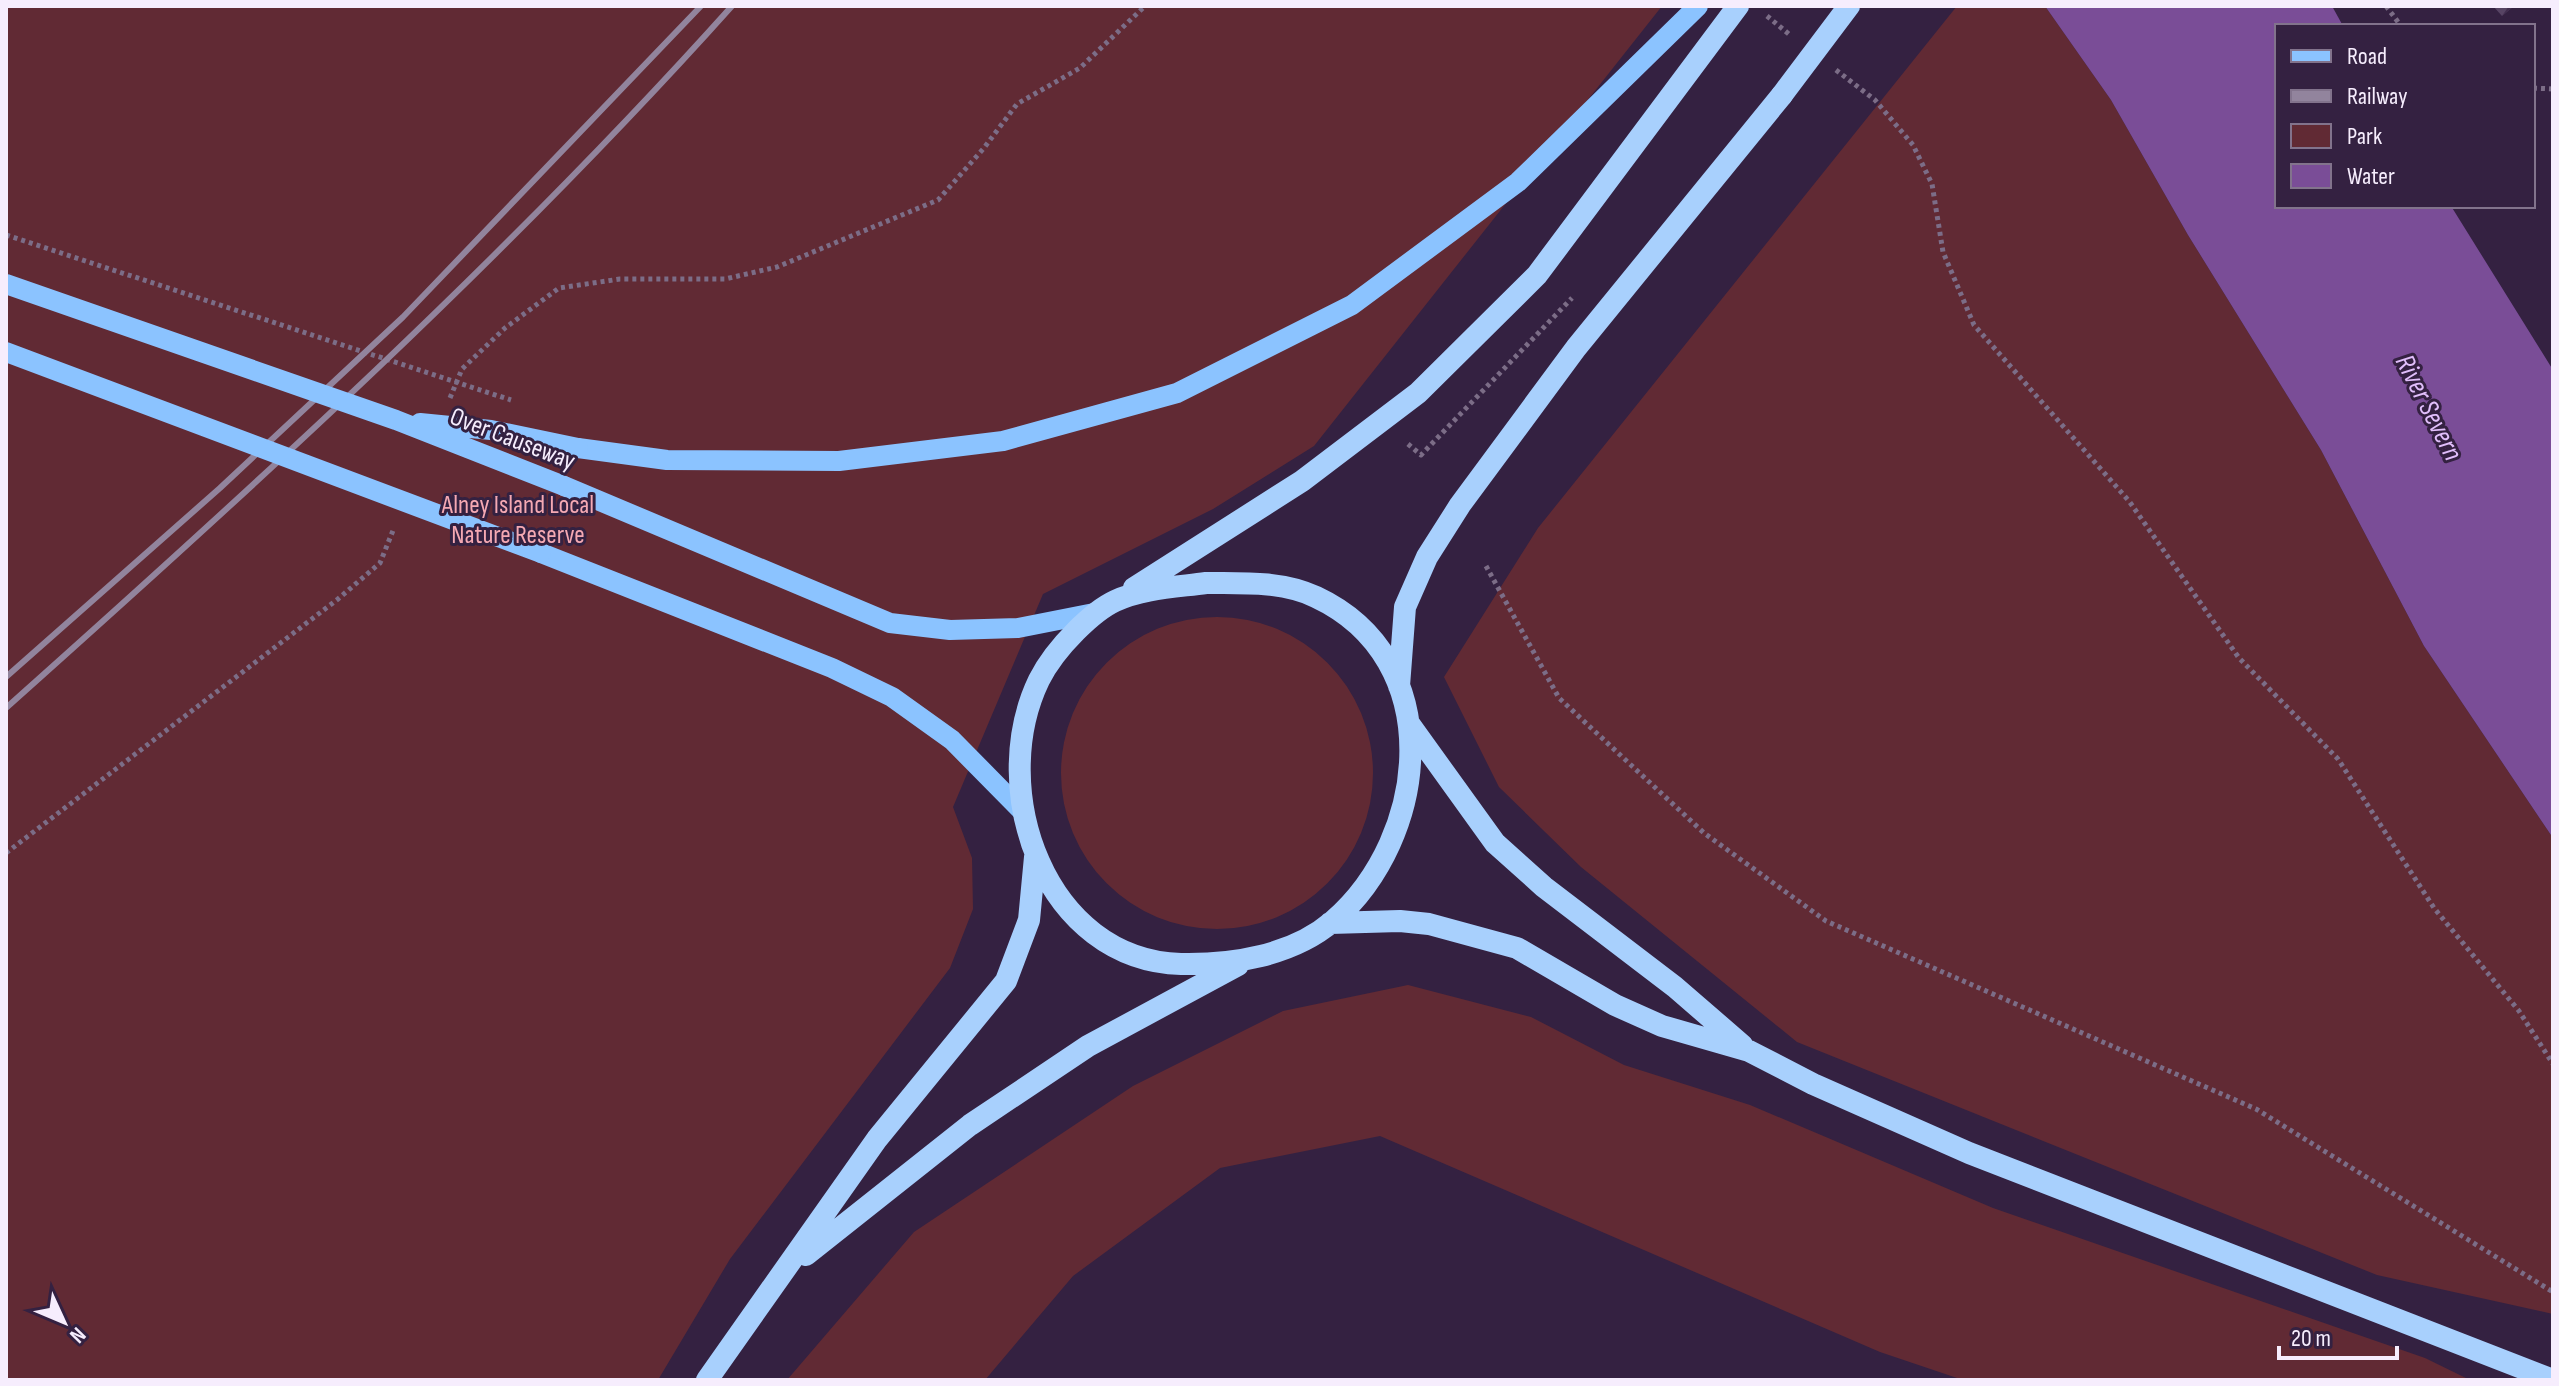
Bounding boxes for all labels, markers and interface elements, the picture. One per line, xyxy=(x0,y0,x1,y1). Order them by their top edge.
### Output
legend xyxy=(2275,24,2535,208)
text: Road xyxy=(2347,42,2387,71)
text: Railway xyxy=(2347,82,2407,111)
text: Park xyxy=(2347,122,2382,151)
text: Water xyxy=(2347,162,2395,191)
water label: River Severn xyxy=(2388,349,2469,466)
street label: Over Causeway xyxy=(445,401,579,477)
park label: Alney Island Local Nature Reserve xyxy=(441,490,594,551)
north arrow xyxy=(24,1282,104,1362)
scale bar xyxy=(2279,1310,2397,1360)
text: N xyxy=(64,1321,91,1348)
text: 20 m xyxy=(2291,1324,2331,1353)

